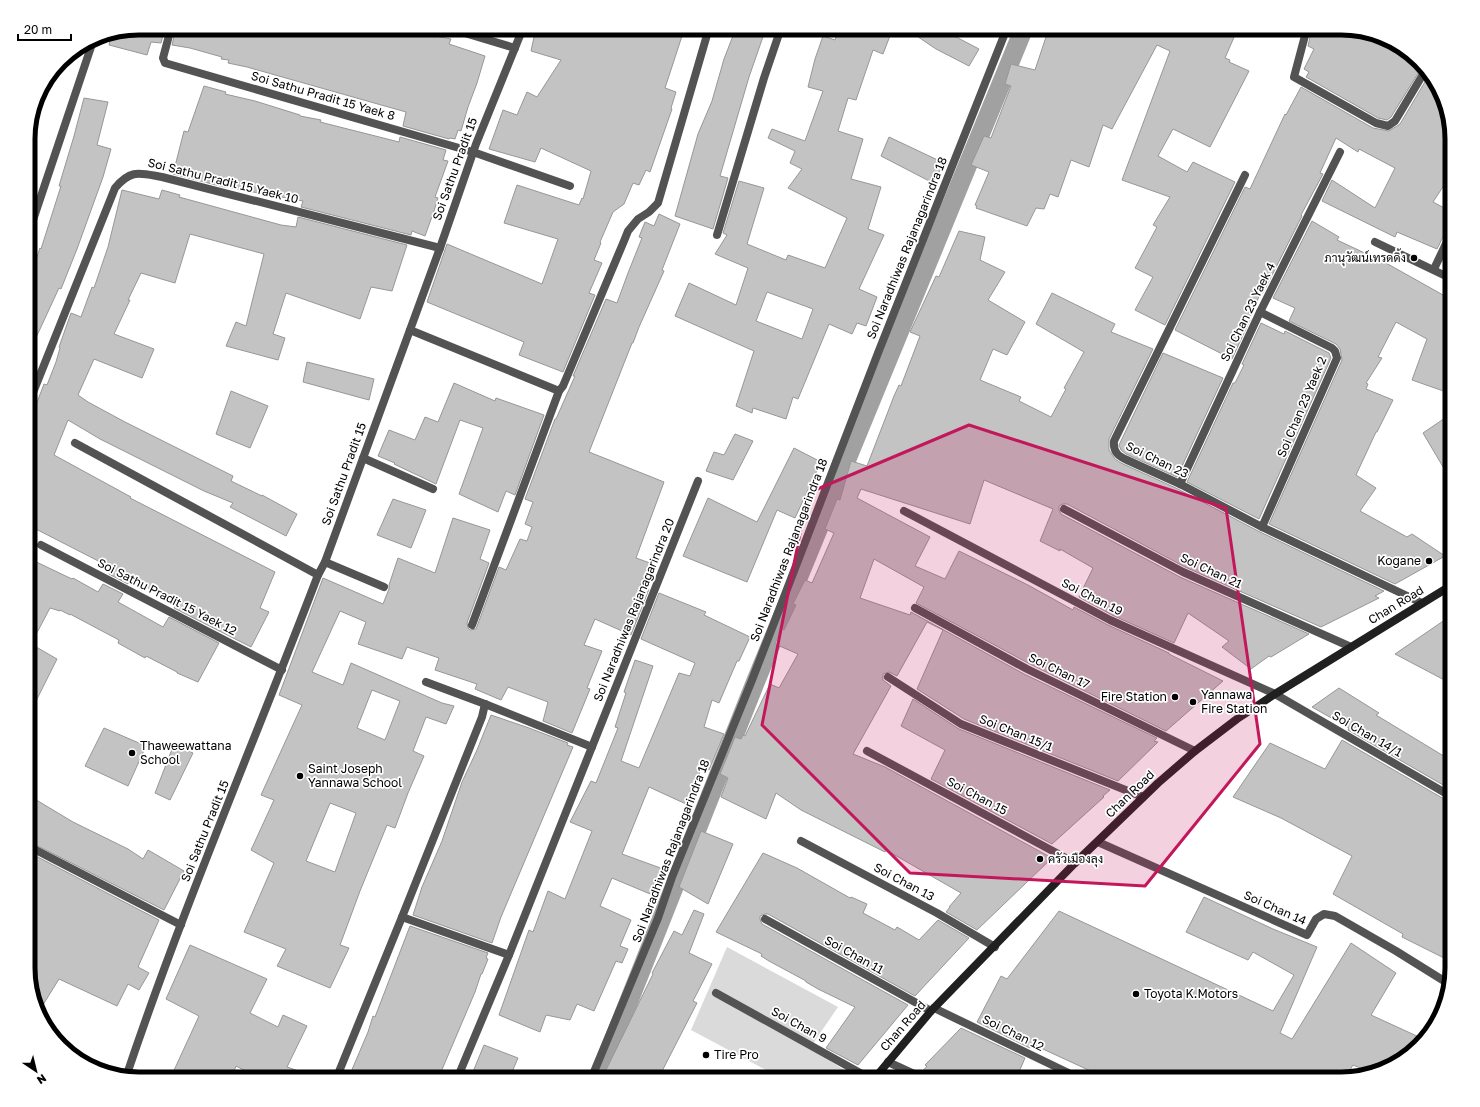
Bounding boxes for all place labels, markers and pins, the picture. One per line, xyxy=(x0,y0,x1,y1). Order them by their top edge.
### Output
place label: ภานุวัฒน์เทรดดิ้ง xyxy=(1324,248,1406,267)
marker: ภานุวัฒน์เทรดดิ้ง xyxy=(1409,253,1419,263)
place label: Kogane xyxy=(1377,553,1421,568)
marker: Kogane xyxy=(1424,556,1434,566)
place label: Yannawa Fire Station xyxy=(1201,687,1267,716)
place label: Fire Station xyxy=(1101,689,1167,704)
marker: Fire Station xyxy=(1170,692,1180,702)
marker: Yannawa Fire Station xyxy=(1188,697,1198,707)
place label: Thaweewattana School xyxy=(140,738,231,767)
marker: Thaweewattana School xyxy=(127,748,137,758)
place label: Saint Joseph Yannawa School xyxy=(308,761,402,790)
marker: Saint Joseph Yannawa School xyxy=(295,771,305,781)
place label: ครัวเมืองลุง xyxy=(1048,851,1103,868)
marker: ครัวเมืองลุง xyxy=(1035,854,1045,864)
place label: Toyota K.Motors xyxy=(1144,986,1238,1001)
marker: Toyota K.Motors xyxy=(1131,989,1141,999)
place label: Tire Pro xyxy=(714,1047,759,1062)
marker: Tire Pro xyxy=(701,1050,711,1060)

